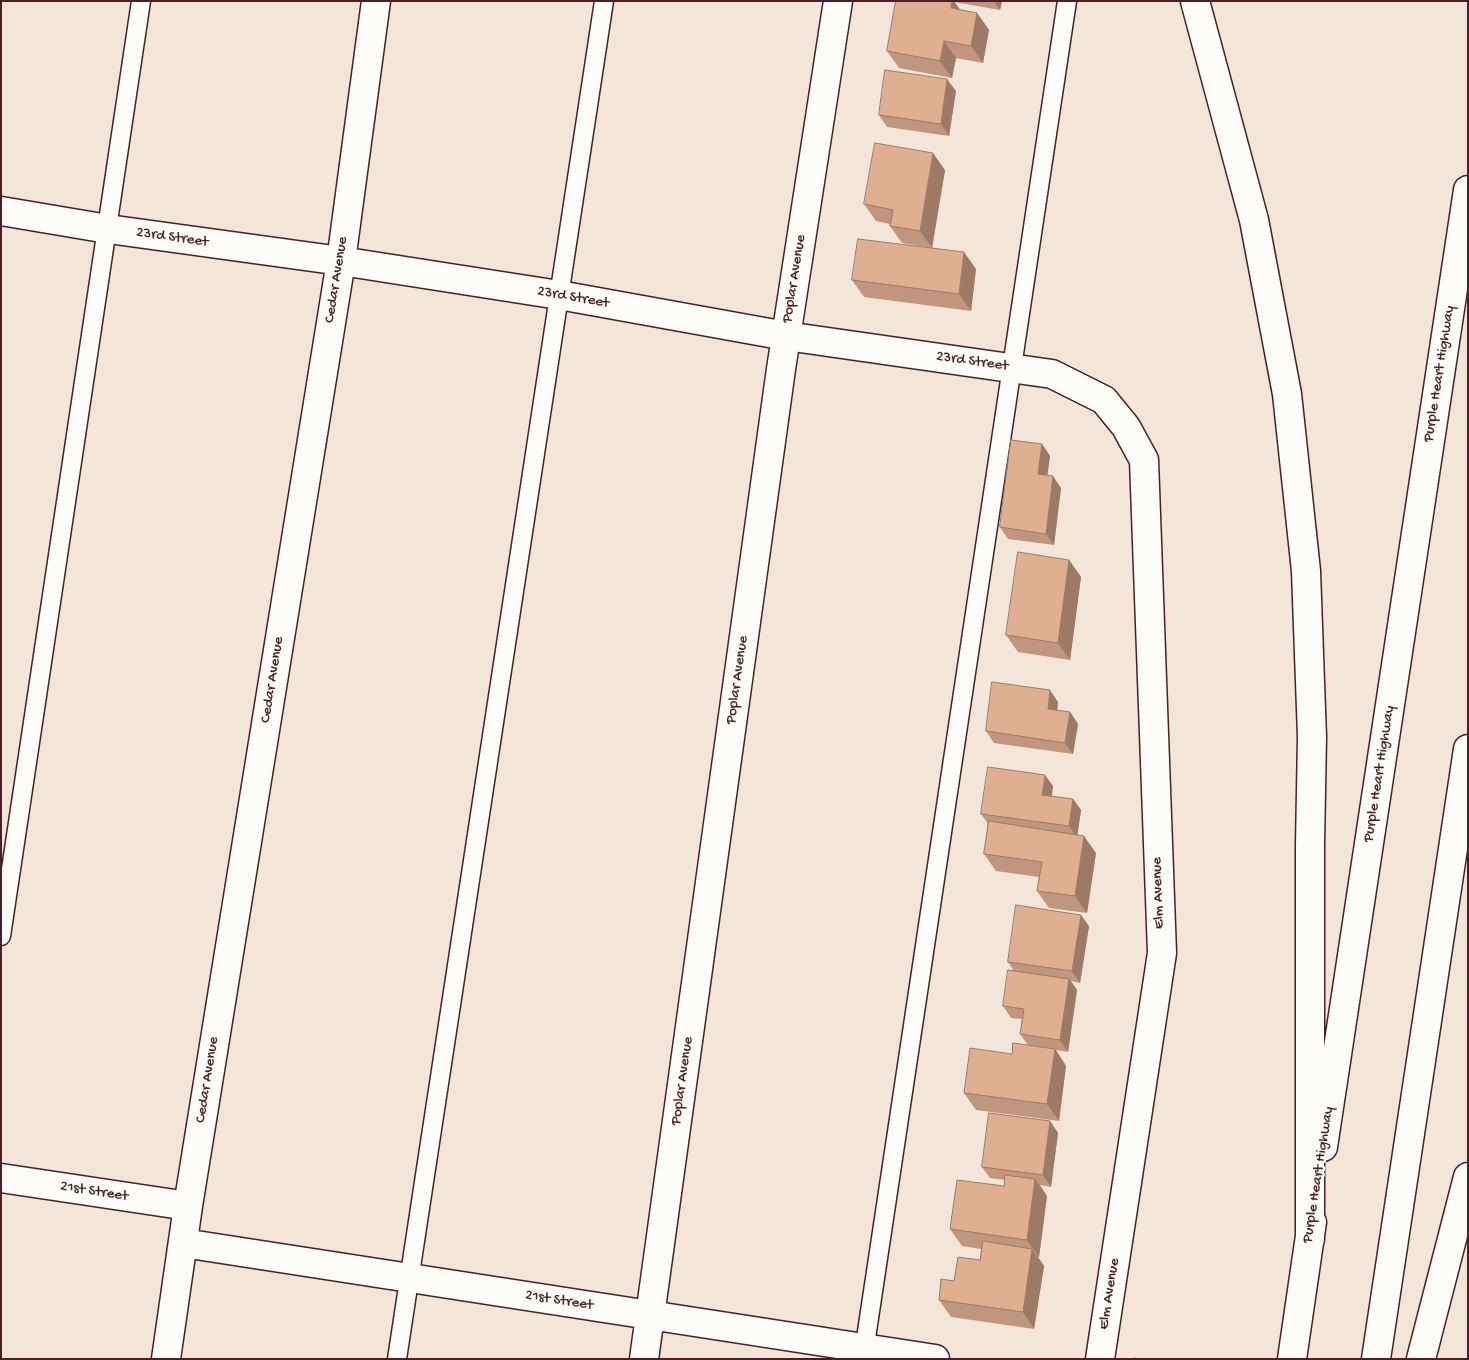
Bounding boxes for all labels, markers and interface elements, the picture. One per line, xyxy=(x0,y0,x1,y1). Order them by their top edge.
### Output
street label: 23rd Street xyxy=(135,224,209,252)
street label: Poplar Avenue xyxy=(779,234,811,324)
street label: Cedar Avenue xyxy=(321,236,353,324)
street label: 23rd Street xyxy=(536,283,610,313)
street label: Purple Heart Highway xyxy=(1420,304,1460,444)
street label: 23rd Street xyxy=(935,348,1009,376)
street label: Poplar Avenue xyxy=(723,635,753,725)
street label: Cedar Avenue xyxy=(257,636,289,724)
street label: Purple Heart Highway xyxy=(1360,704,1400,844)
street label: Elm Avenue xyxy=(1149,857,1169,929)
street label: Cedar Avenue xyxy=(192,1036,224,1124)
street label: Poplar Avenue xyxy=(668,1036,698,1126)
street label: Purple Heart Highway xyxy=(1299,1105,1339,1245)
street label: 21st Street xyxy=(59,1178,129,1206)
street label: Elm Avenue xyxy=(1095,1257,1125,1331)
street label: 21st Street xyxy=(524,1287,594,1315)

